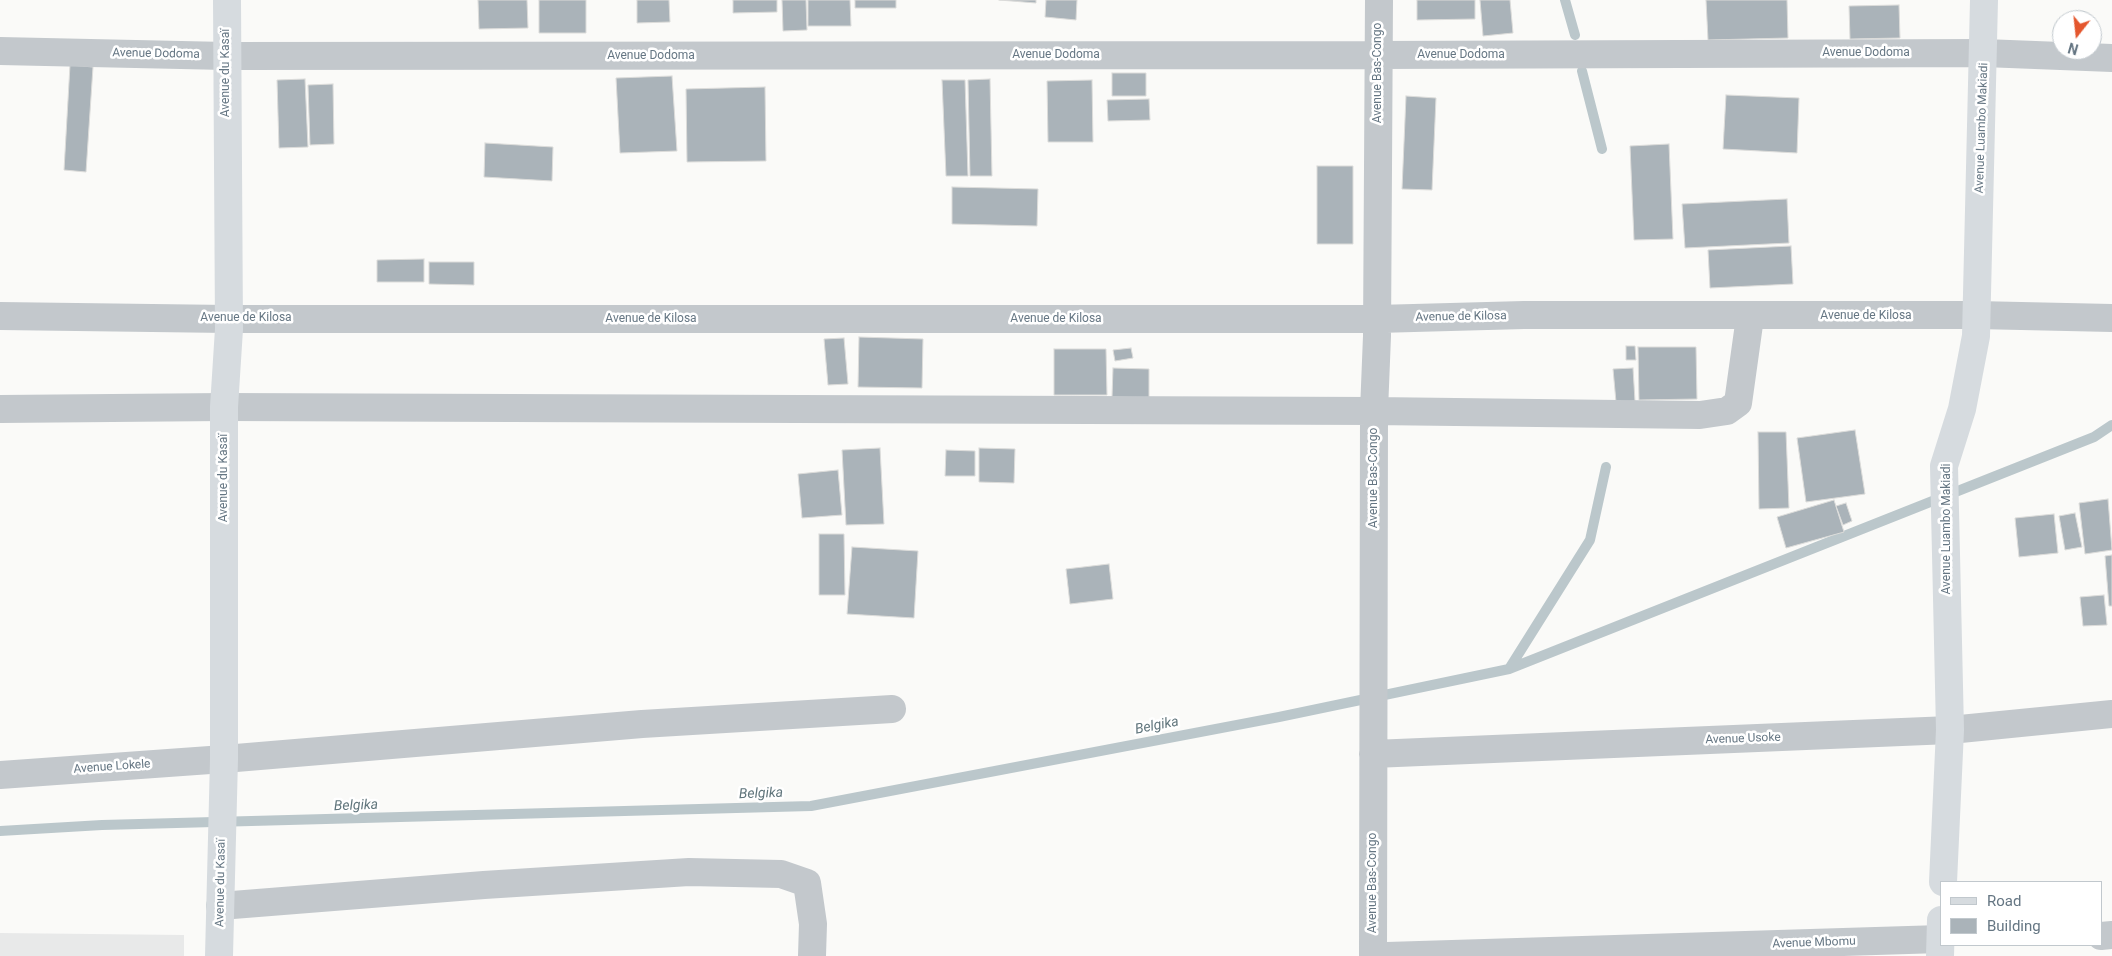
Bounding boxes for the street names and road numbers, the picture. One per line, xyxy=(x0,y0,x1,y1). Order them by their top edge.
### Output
street label: Avenue Bas-Congo xyxy=(1371,23,1385,123)
street label: Avenue du Kasaï xyxy=(219,29,233,117)
street label: Avenue Dodoma xyxy=(112,46,200,62)
street label: Avenue Dodoma xyxy=(1822,46,1910,60)
street label: Avenue Dodoma xyxy=(1012,48,1100,62)
street label: Avenue Dodoma xyxy=(1417,48,1505,62)
street label: Avenue Dodoma xyxy=(607,49,695,63)
street label: Avenue Luambo Makiadi xyxy=(1973,62,1991,194)
street label: Avenue de Kilosa xyxy=(1415,309,1507,325)
street label: Avenue de Kilosa xyxy=(1820,309,1912,323)
street label: Avenue de Kilosa xyxy=(200,311,292,325)
street label: Avenue de Kilosa xyxy=(605,312,697,326)
street label: Avenue de Kilosa xyxy=(1010,312,1102,326)
street label: Avenue Bas-Congo xyxy=(1367,428,1381,528)
street label: Avenue du Kasaï xyxy=(217,434,231,522)
street label: Avenue Luambo Makiadi xyxy=(1940,464,1954,594)
street label: Avenue Usoke xyxy=(1705,730,1781,748)
street label: Avenue Lokele xyxy=(73,757,151,777)
street label: Avenue Bas-Congo xyxy=(1366,833,1380,933)
street label: Avenue du Kasaï xyxy=(213,839,229,927)
street label: Avenue Mbomu xyxy=(1772,934,1856,952)

